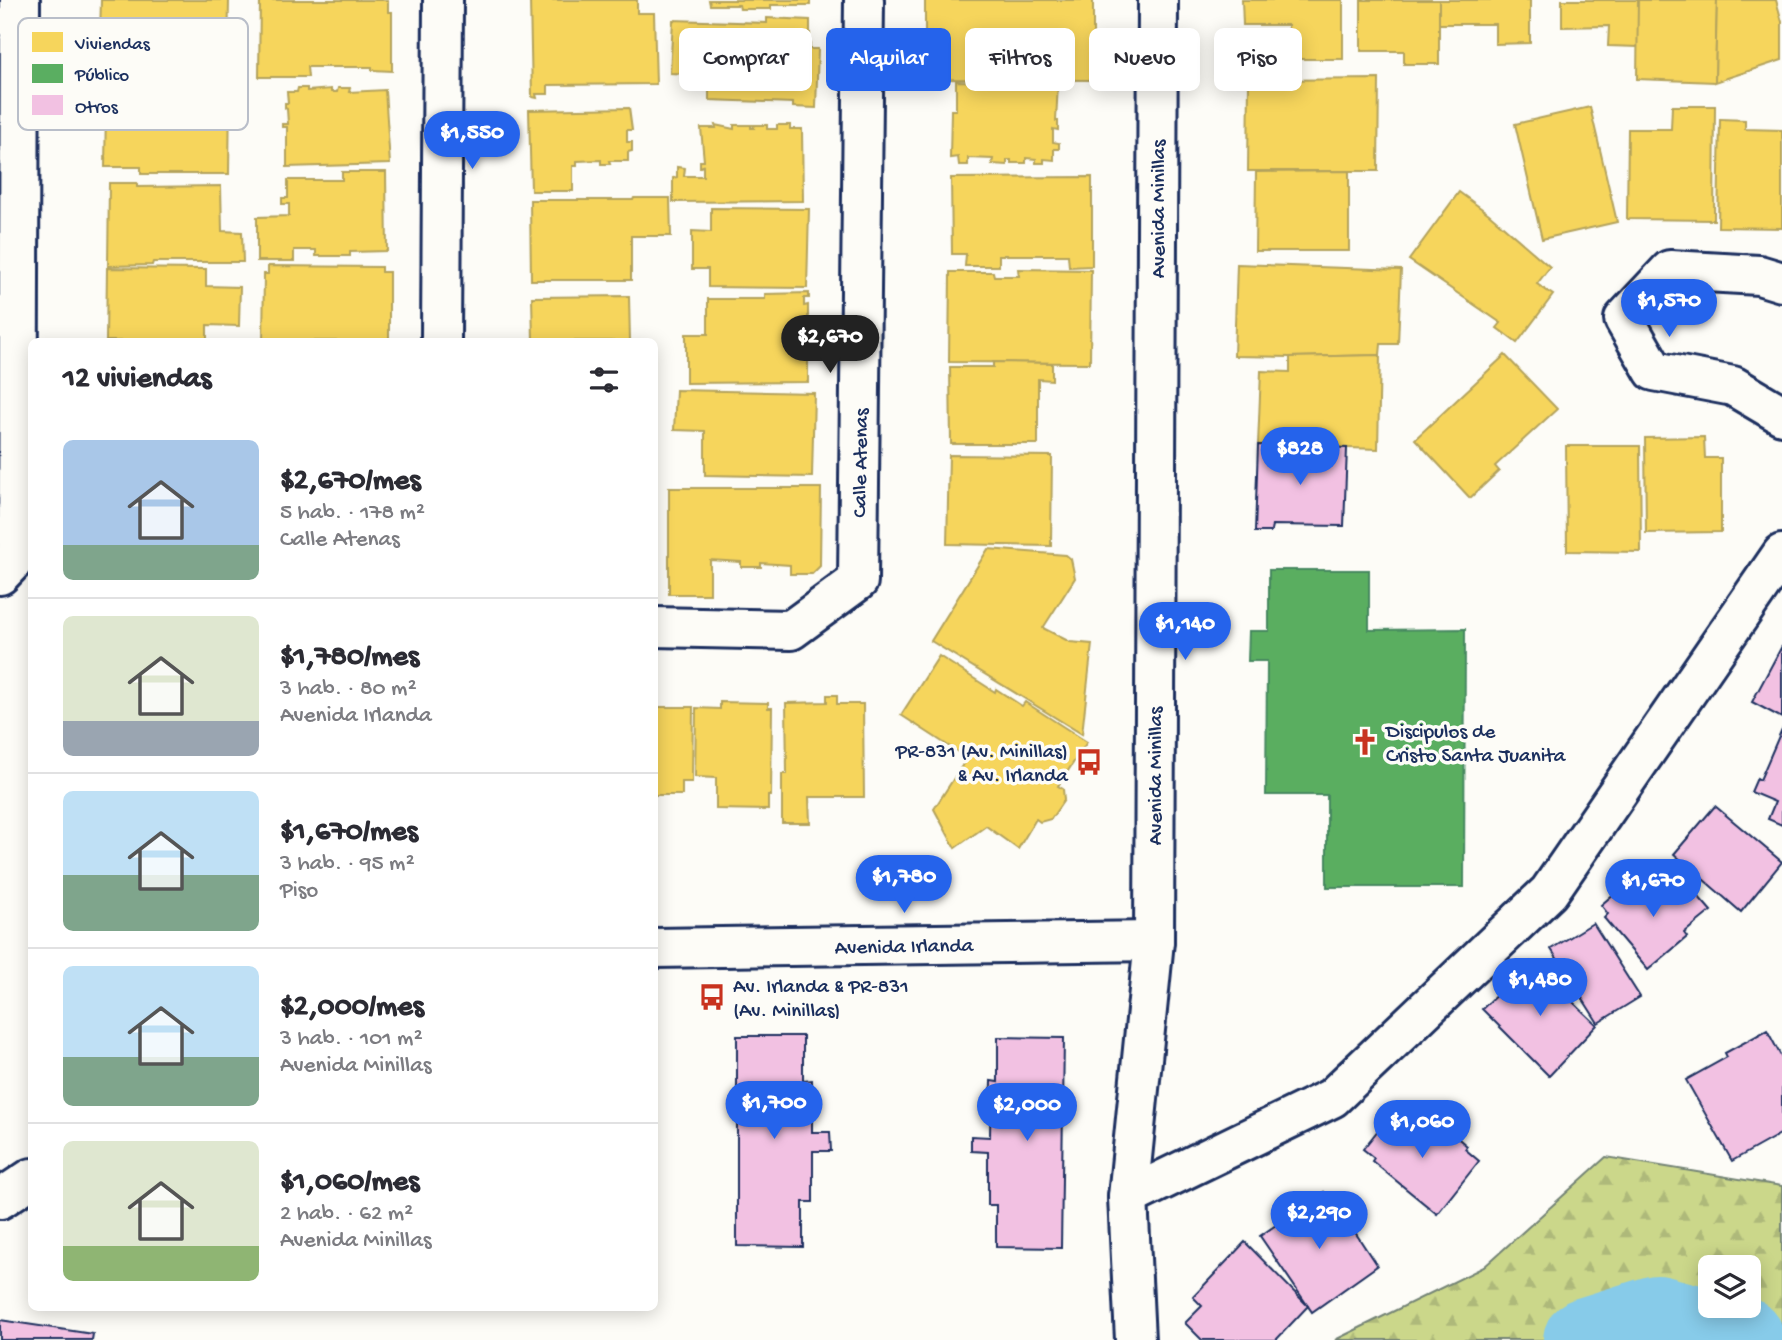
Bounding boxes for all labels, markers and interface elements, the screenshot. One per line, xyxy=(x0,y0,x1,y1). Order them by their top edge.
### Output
legend xyxy=(18,18,248,130)
chip: Comprar xyxy=(679,28,812,91)
chip: Alquilar xyxy=(826,28,951,91)
chip: Filtros xyxy=(965,28,1075,91)
chip: Nuevo xyxy=(1089,28,1200,91)
chip: Piso xyxy=(1214,28,1302,91)
text: Viviendas xyxy=(74,34,151,57)
text: Público xyxy=(74,65,129,88)
text: Otros xyxy=(75,97,119,120)
pin: $1,550 xyxy=(415,111,529,171)
text: $1,550 xyxy=(440,120,504,147)
street label: Avenida Minillas xyxy=(1148,139,1173,278)
pin: $1,570 xyxy=(1612,280,1726,339)
text: $1,570 xyxy=(1637,288,1701,315)
pin: $2,670 xyxy=(773,316,887,375)
text: $2,670 xyxy=(797,324,863,351)
icon: filters xyxy=(585,361,623,399)
text: 12 viviendas xyxy=(63,363,211,398)
street label: Calle Atenas xyxy=(849,407,876,518)
pin: $828 xyxy=(1259,428,1341,487)
text: $828 xyxy=(1277,436,1323,463)
text: $2,670/mes xyxy=(280,465,420,500)
icon: home xyxy=(119,468,203,552)
text: 5 hab. · 178 m² xyxy=(280,500,425,527)
text: Calle Atenas xyxy=(280,527,400,554)
pin: $1,140 xyxy=(1128,602,1242,662)
text: $1,140 xyxy=(1155,611,1215,638)
text: $1,780/mes xyxy=(280,641,419,676)
icon: home xyxy=(119,644,203,728)
text: 3 hab. · 80 m² xyxy=(280,676,417,703)
text: Avenida Irlanda xyxy=(280,703,432,730)
street label: Avenida Minillas xyxy=(1145,706,1170,845)
place label: Discipulos de Cristo Santa Juanita xyxy=(1384,721,1567,770)
church icon: Discipulos de Cristo Santa Juanita xyxy=(1350,727,1380,757)
place label: PR-831 (Av. Minillas) & Av. Irlanda xyxy=(895,741,1069,790)
bus stop icon: PR-831 (Av. Minillas) & Av. Irlanda xyxy=(1074,747,1104,777)
text: $1,670/mes xyxy=(280,816,418,851)
icon: home xyxy=(119,819,203,903)
text: 3 hab. · 95 m² xyxy=(280,851,415,878)
pin: $1,780 xyxy=(847,856,961,915)
pin: $1,670 xyxy=(1596,860,1710,919)
text: $1,780 xyxy=(872,864,936,891)
text: $1,670 xyxy=(1621,868,1685,895)
text: Piso xyxy=(280,878,318,905)
street label: Avenida Irlanda xyxy=(835,935,975,962)
pin: $1,480 xyxy=(1483,958,1597,1018)
text: $1,480 xyxy=(1508,967,1572,994)
place label: Av. Irlanda & PR-831 (Av. Minillas) xyxy=(733,976,909,1025)
bus stop icon: Av. Irlanda & PR-831 (Av. Minillas) xyxy=(697,982,727,1012)
text: $2,000/mes xyxy=(280,991,424,1026)
icon: home xyxy=(119,994,203,1078)
text: 3 hab. · 101 m² xyxy=(280,1026,423,1053)
text: Avenida Minillas xyxy=(280,1053,431,1080)
pin: $1,700 xyxy=(717,1082,831,1141)
pin: $2,000 xyxy=(970,1084,1084,1143)
text: $1,700 xyxy=(742,1090,806,1117)
text: $2,000 xyxy=(993,1092,1061,1119)
pin: $1,060 xyxy=(1365,1100,1479,1160)
text: $1,060 xyxy=(1390,1109,1454,1136)
text: $1,060/mes xyxy=(280,1166,419,1201)
icon: home xyxy=(119,1169,203,1253)
pin: $2,290 xyxy=(1262,1192,1376,1251)
text: $2,290 xyxy=(1287,1200,1351,1227)
text: 2 hab. · 62 m² xyxy=(280,1201,413,1228)
text: Avenida Minillas xyxy=(280,1228,431,1255)
map controls xyxy=(1698,1255,1761,1318)
button: layers xyxy=(1698,1255,1761,1318)

